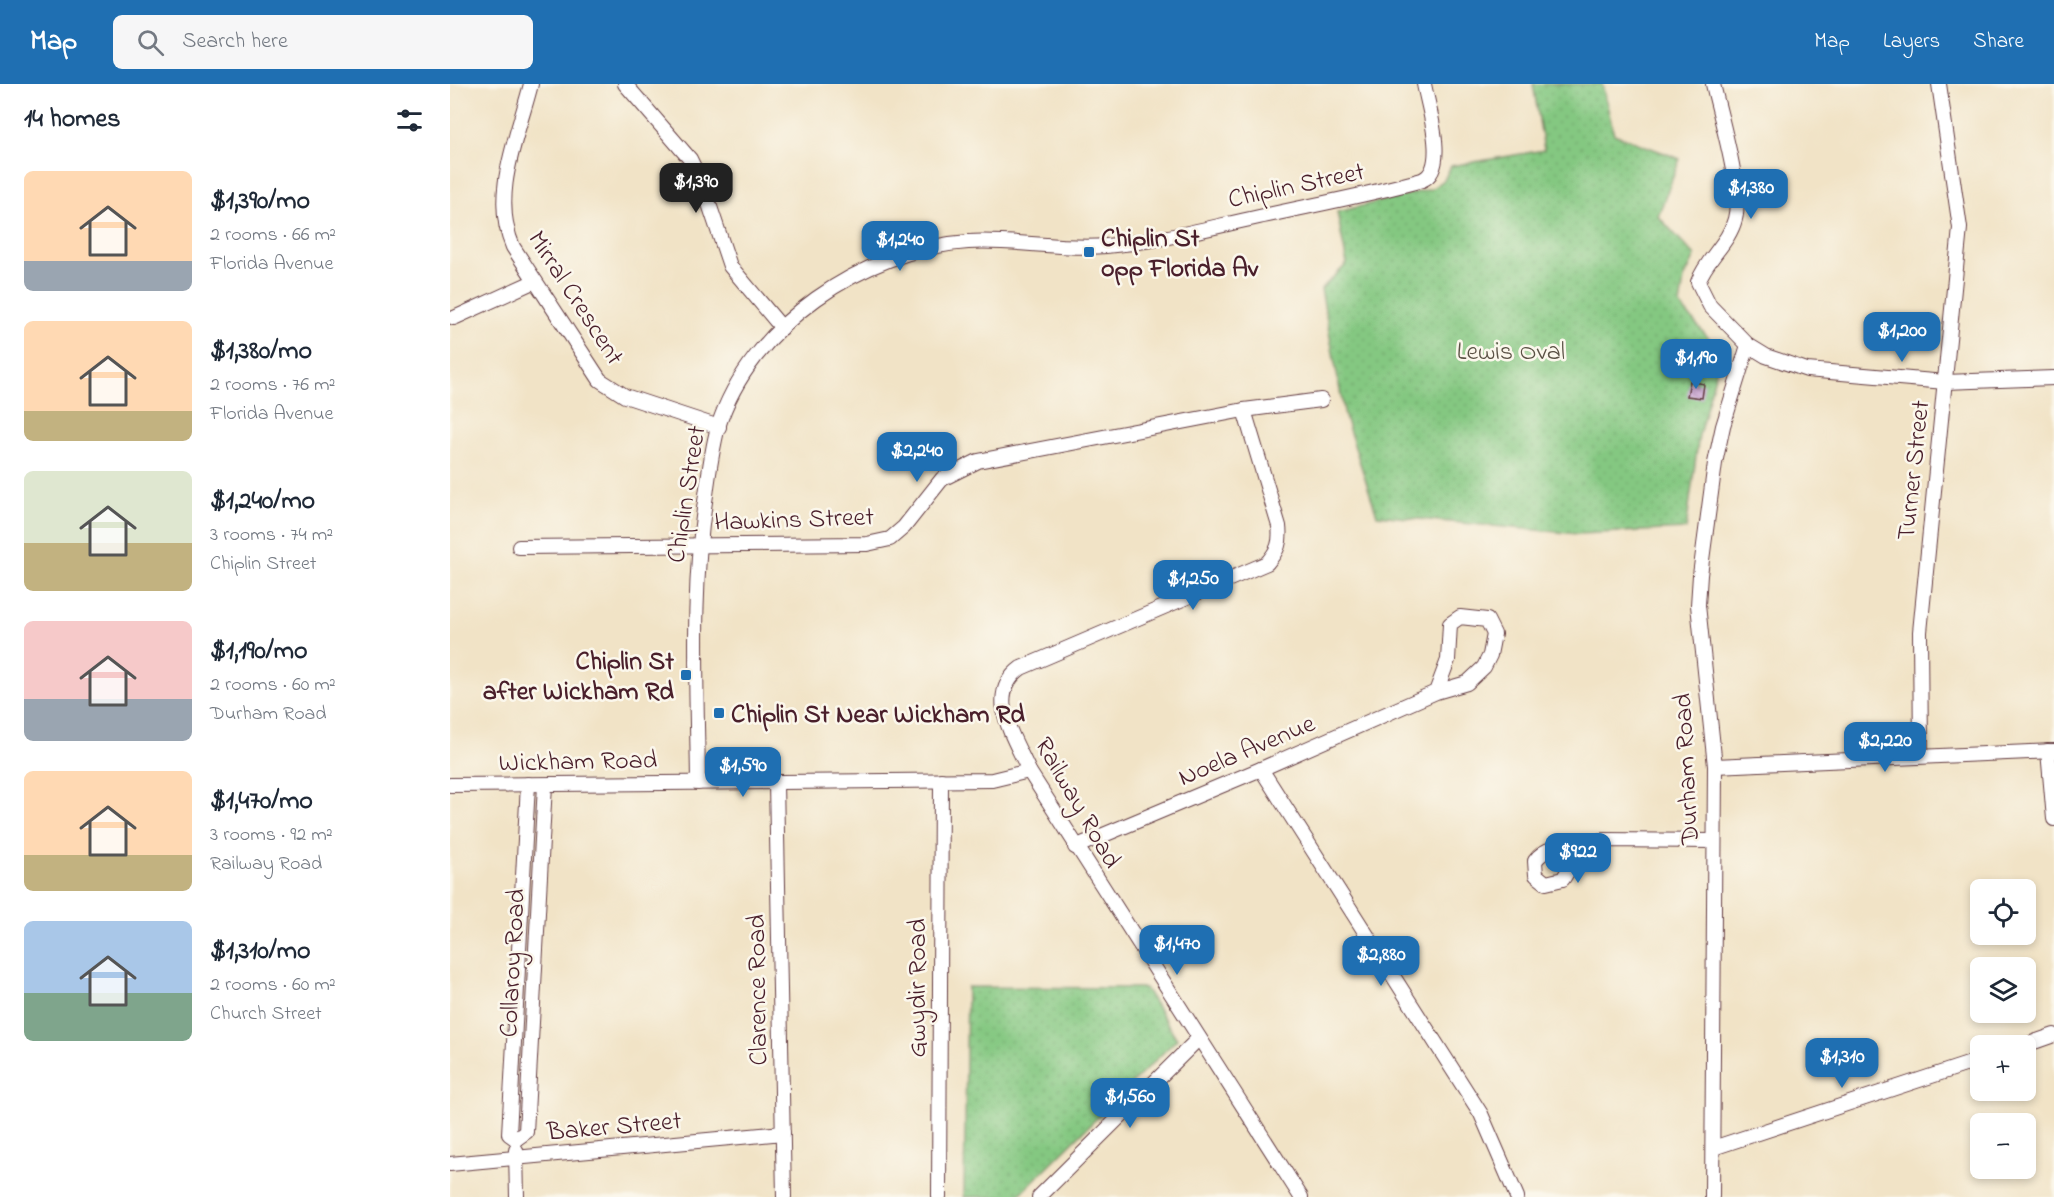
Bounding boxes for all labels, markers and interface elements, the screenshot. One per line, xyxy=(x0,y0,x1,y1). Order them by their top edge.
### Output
search box xyxy=(113,15,533,69)
text: Map xyxy=(30,22,77,63)
icon: search xyxy=(134,26,167,59)
text: Search here xyxy=(182,26,288,58)
text: Map xyxy=(1814,27,1850,57)
text: Layers xyxy=(1883,27,1940,57)
text: Share xyxy=(1973,27,2024,57)
text: 14 homes xyxy=(24,101,120,139)
icon: filters xyxy=(393,104,426,137)
street label: Chiplin Street xyxy=(1225,154,1369,220)
pin: $1,390 xyxy=(647,163,745,214)
text: $1,390 xyxy=(674,168,718,197)
pin: $1,380 xyxy=(1702,169,1800,220)
text: $1,380 xyxy=(1728,174,1774,203)
text: $1,390/mo xyxy=(210,183,310,221)
icon: home xyxy=(72,195,144,267)
text: 2 rooms · 66 m² xyxy=(210,221,336,250)
pin: $1,240 xyxy=(851,221,949,272)
place label: Chiplin St opp Florida Av xyxy=(1101,221,1259,289)
street label: Mirral Crescent xyxy=(517,224,632,374)
text: $1,240 xyxy=(876,226,924,255)
marker: Chiplin St opp Florida Av xyxy=(1082,245,1096,259)
text: Florida Avenue xyxy=(210,250,333,279)
pin: $1,200 xyxy=(1853,312,1951,363)
text: $1,200 xyxy=(1877,317,1927,346)
text: $1,380/mo xyxy=(210,333,312,371)
park label: Lewis Oval xyxy=(1457,334,1565,372)
pin: $1,190 xyxy=(1647,339,1745,390)
text: $1,190 xyxy=(1675,344,1717,373)
icon: home xyxy=(72,345,144,417)
text: 2 rooms · 76 m² xyxy=(210,371,335,400)
street label: Turner Street xyxy=(1889,398,1941,542)
text: Florida Avenue xyxy=(210,400,333,429)
street label: Chiplin Street xyxy=(658,423,718,566)
pin: $2,240 xyxy=(868,432,966,483)
text: $2,240 xyxy=(891,437,943,466)
text: $1,240/mo xyxy=(210,483,315,521)
icon: home xyxy=(72,495,144,567)
street label: Hawkins Street xyxy=(714,499,875,543)
text: 3 rooms · 74 m² xyxy=(210,521,333,550)
text: Chiplin Street xyxy=(210,550,317,579)
pin: $1,250 xyxy=(1144,560,1242,611)
text: $1,250 xyxy=(1167,565,1219,594)
text: $1,190/mo xyxy=(210,633,308,671)
place label: Chiplin St after Wickham Rd xyxy=(483,644,674,712)
icon: home xyxy=(72,645,144,717)
marker: Chiplin St after Wickham Rd xyxy=(679,668,693,682)
text: 2 rooms · 60 m² xyxy=(210,671,336,700)
street label: Durham Road xyxy=(1665,692,1711,847)
place label: Chiplin St Near Wickham Rd xyxy=(731,697,1025,735)
text: Durham Road xyxy=(210,700,327,729)
marker: Chiplin St Near Wickham Rd xyxy=(712,706,726,720)
street label: Noela Avenue xyxy=(1173,706,1322,798)
pin: $2,220 xyxy=(1836,722,1934,773)
text: $2,220 xyxy=(1858,727,1912,756)
street label: Railway Road xyxy=(1023,731,1130,877)
street label: Wickham Road xyxy=(498,743,658,783)
pin: $1,590 xyxy=(694,747,792,798)
text: $1,590 xyxy=(719,752,767,781)
text: $1,470/mo xyxy=(210,783,313,821)
icon: home xyxy=(72,795,144,867)
text: 3 rooms · 92 m² xyxy=(210,821,333,850)
pin: $922 xyxy=(1542,833,1614,884)
text: $922 xyxy=(1559,838,1597,867)
text: Railway Road xyxy=(210,850,322,879)
map controls xyxy=(1970,879,2036,1179)
button: locate xyxy=(1970,879,2036,945)
street label: Collaroy Road xyxy=(491,887,537,1038)
street label: Clarence Road xyxy=(739,914,779,1066)
street label: Gwydir Road xyxy=(900,918,938,1058)
pin: $1,470 xyxy=(1128,925,1226,976)
text: $1,470 xyxy=(1153,930,1201,959)
text: $1,310/mo xyxy=(210,933,310,971)
pin: $2,880 xyxy=(1332,936,1430,987)
text: $2,880 xyxy=(1356,941,1406,970)
icon: home xyxy=(72,945,144,1017)
button: layers xyxy=(1970,957,2036,1023)
text: 2 rooms · 60 m² xyxy=(210,971,336,1000)
text: Church Street xyxy=(210,1000,322,1029)
button: + xyxy=(1970,1035,2036,1101)
pin: $1,310 xyxy=(1793,1038,1891,1089)
text: $1,310 xyxy=(1819,1043,1865,1072)
pin: $1,560 xyxy=(1081,1078,1179,1129)
text: $1,560 xyxy=(1105,1083,1155,1112)
street label: Baker Street xyxy=(545,1103,683,1153)
button: − xyxy=(1970,1113,2036,1179)

